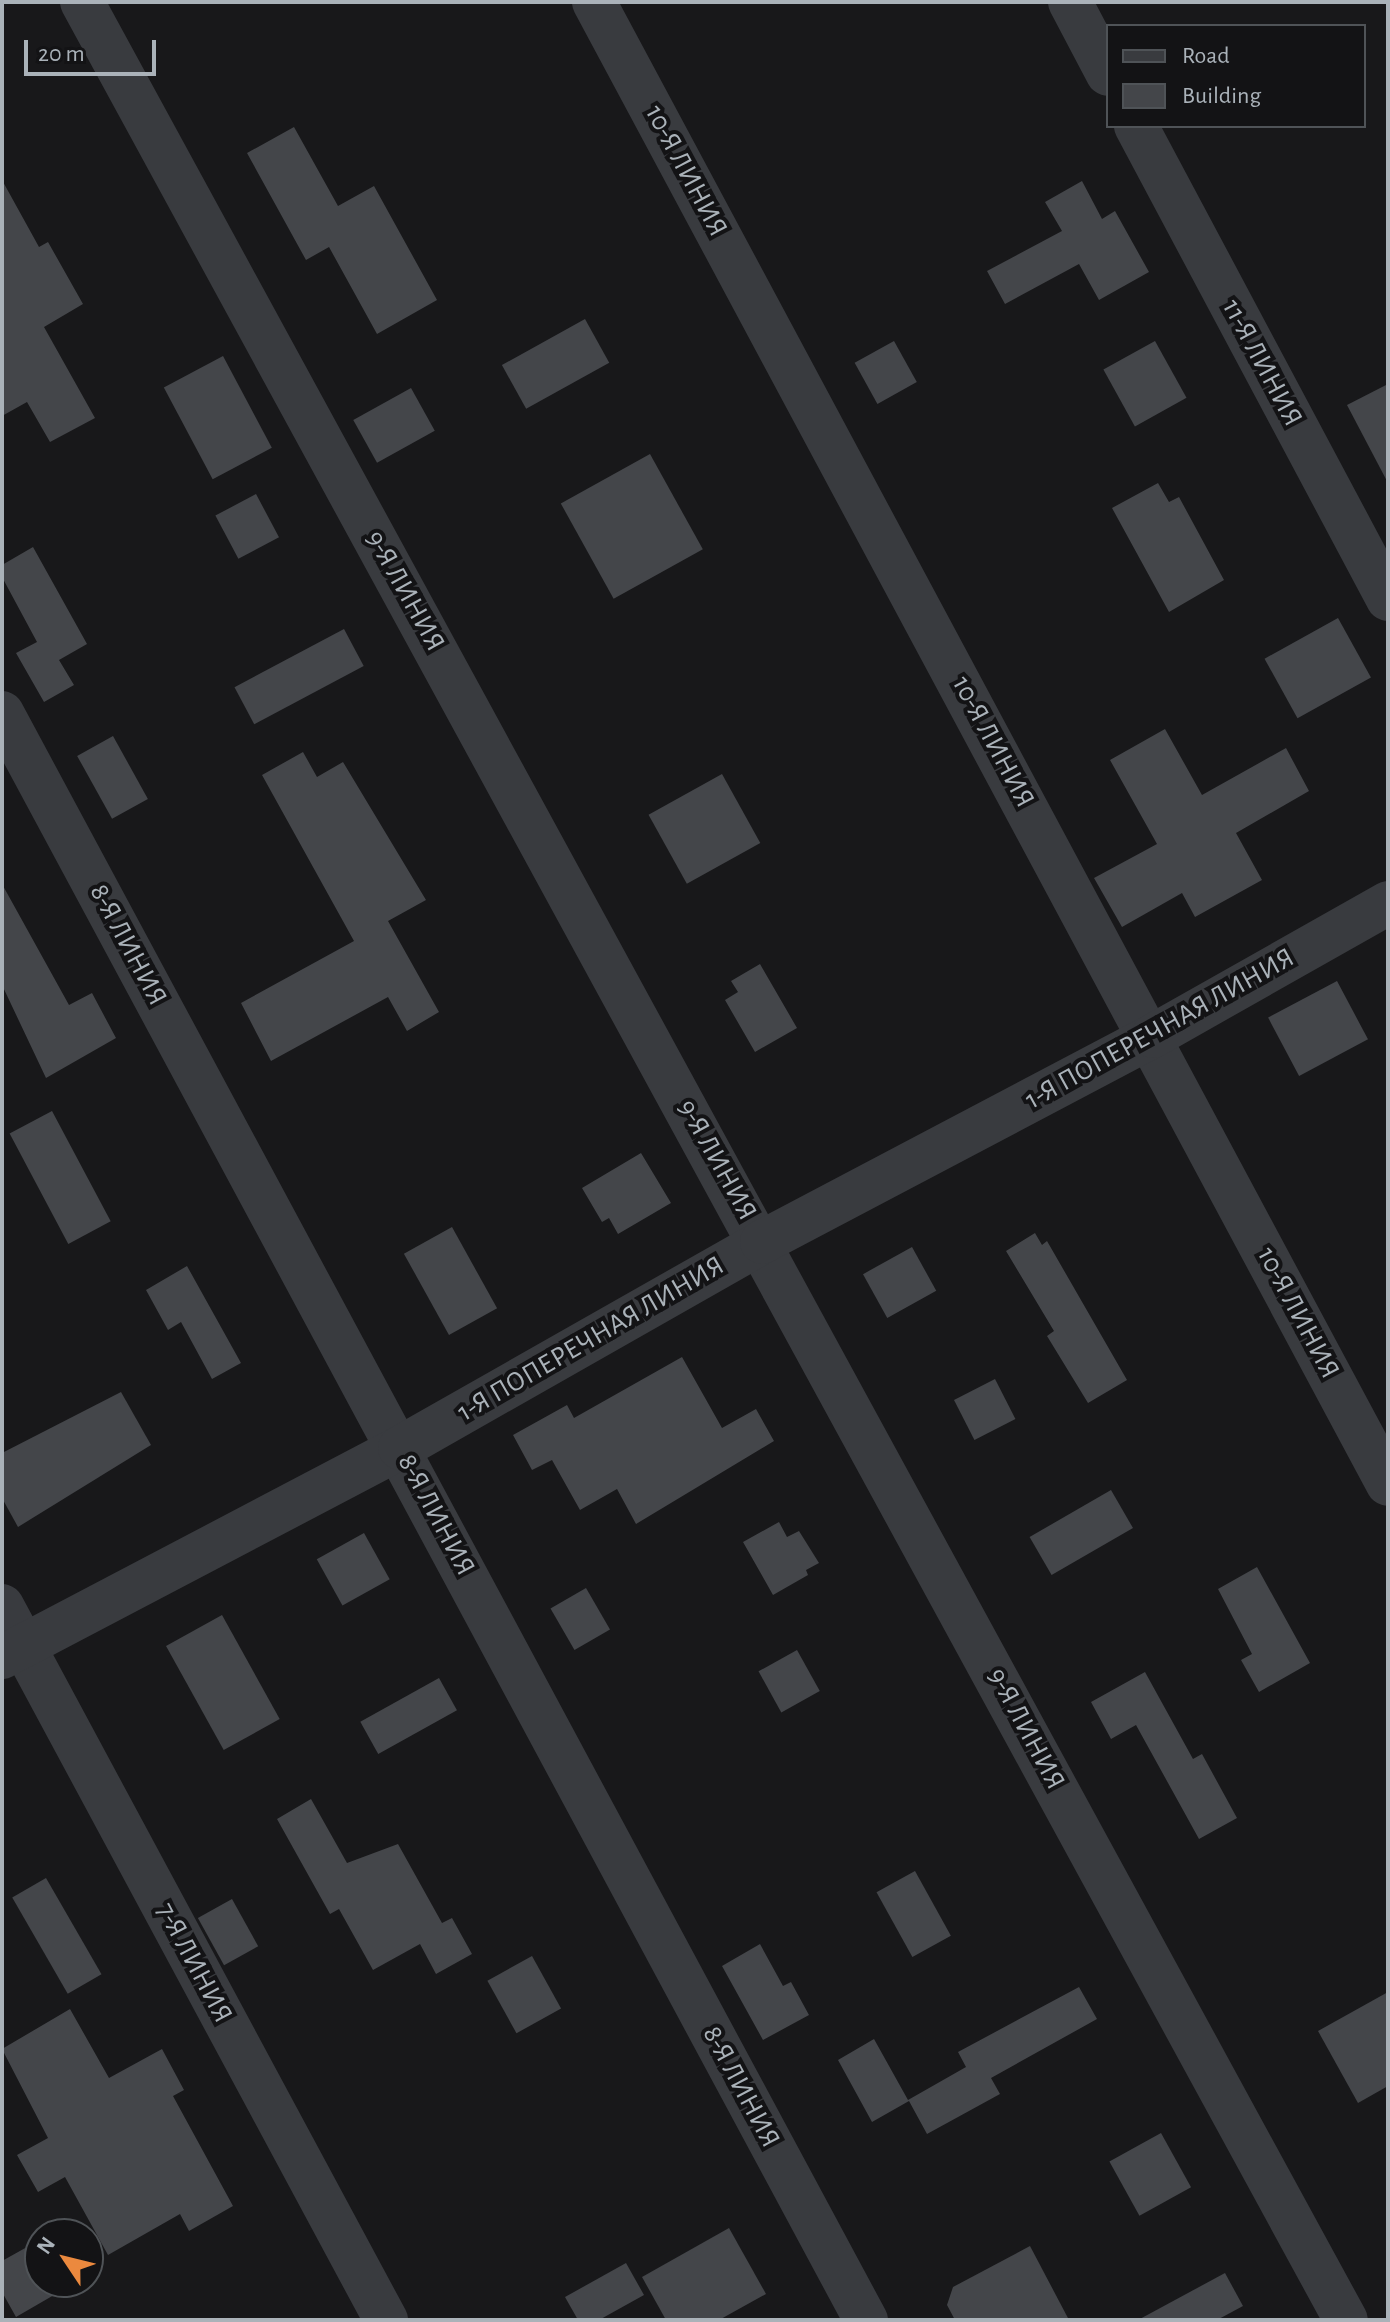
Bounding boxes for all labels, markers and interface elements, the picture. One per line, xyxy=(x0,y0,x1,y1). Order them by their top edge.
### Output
scale bar xyxy=(28,24,160,74)
legend xyxy=(1106,24,1366,128)
text: 20 m xyxy=(38,42,85,66)
text: Road xyxy=(1182,44,1230,68)
text: Building xyxy=(1182,84,1261,108)
street label: 10-Я ЛИНИЯ xyxy=(637,99,735,243)
street label: 11-Я ЛИНИЯ xyxy=(1215,294,1309,432)
street label: 9-Я ЛИНИЯ xyxy=(358,525,452,657)
street label: 10-Я ЛИНИЯ xyxy=(944,670,1042,814)
street label: 8-Я ЛИНИЯ xyxy=(82,878,174,1012)
street label: 1-Я ПОПЕРЕЧНАЯ ЛИНИЯ xyxy=(1020,941,1300,1117)
street label: 9-Я ЛИНИЯ xyxy=(670,1094,764,1226)
street label: 10-Я ЛИНИЯ xyxy=(1249,1241,1347,1385)
street label: 1-Я ПОПЕРЕЧНАЯ ЛИНИЯ xyxy=(452,1249,730,1429)
street label: 8-Я ЛИНИЯ xyxy=(390,1448,482,1582)
street label: 9-Я ЛИНИЯ xyxy=(980,1662,1072,1796)
street label: 7-Я ЛИНИЯ xyxy=(148,1897,240,2029)
street label: 8-Я ЛИНИЯ xyxy=(695,2020,787,2154)
north arrow xyxy=(24,2218,104,2298)
text: N xyxy=(33,2233,59,2258)

